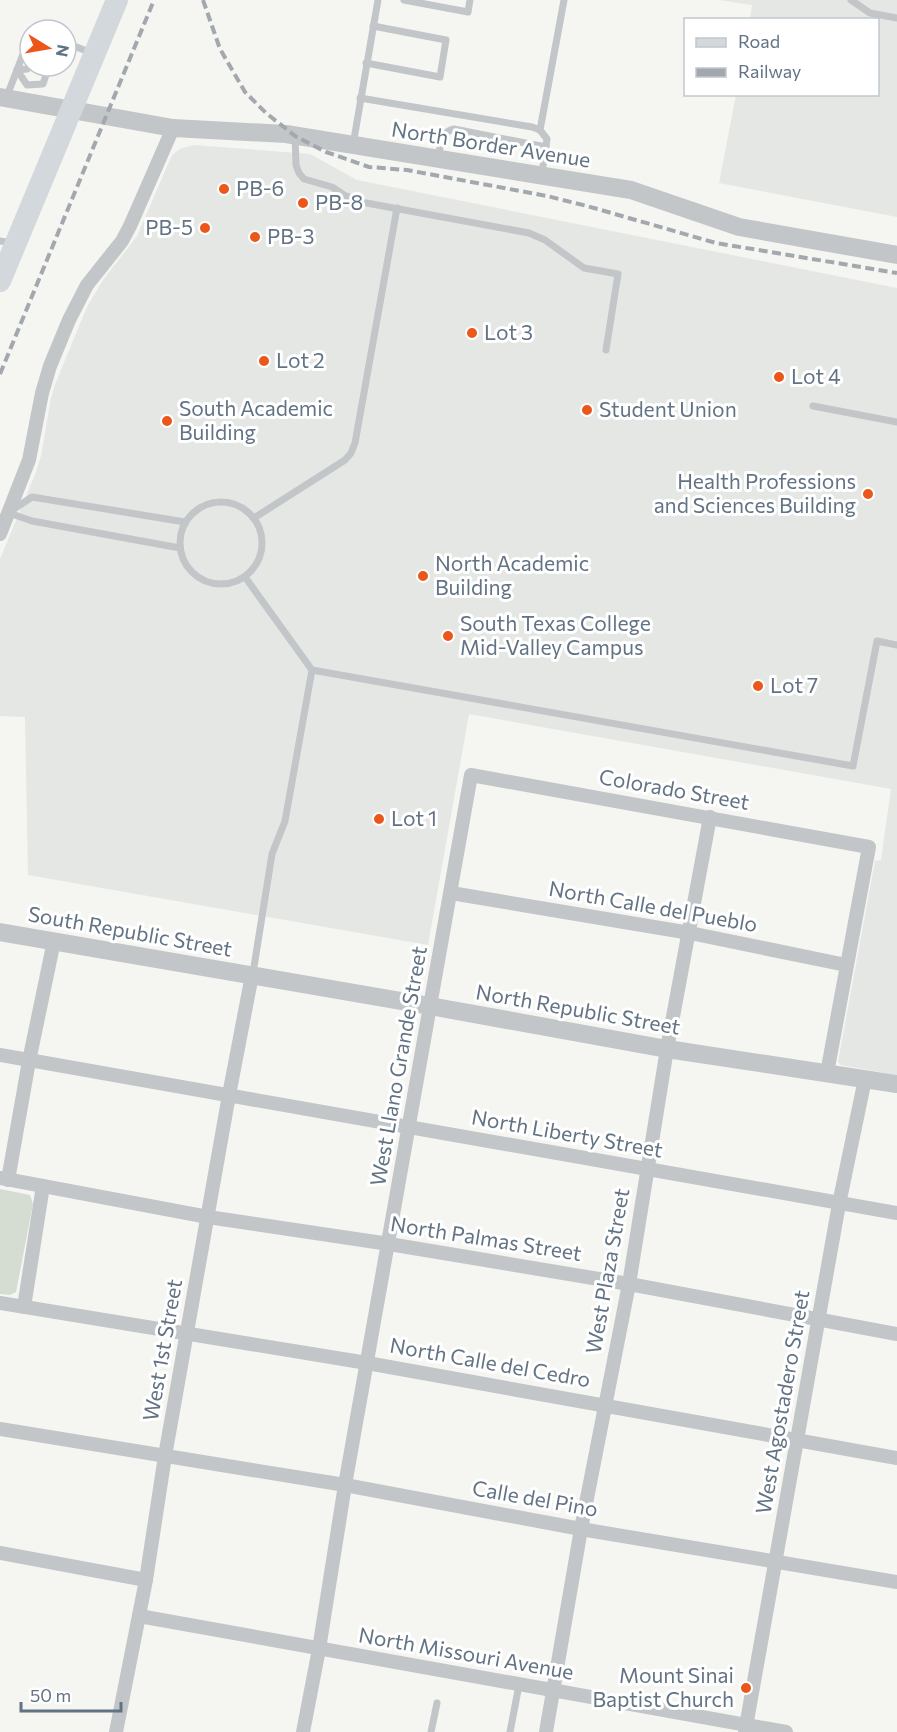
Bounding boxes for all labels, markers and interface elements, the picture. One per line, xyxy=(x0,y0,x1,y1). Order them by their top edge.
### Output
north arrow xyxy=(18,18,78,78)
legend xyxy=(684,18,879,96)
text: Road xyxy=(738,30,780,52)
text: N xyxy=(53,43,74,59)
text: Railway xyxy=(738,60,801,82)
street label: North Border Avenue xyxy=(390,115,593,172)
place label: PB-6 xyxy=(236,175,284,200)
marker: PB-6 xyxy=(217,182,231,196)
place label: PB-8 xyxy=(315,189,363,214)
marker: PB-8 xyxy=(296,196,310,210)
place label: PB-5 xyxy=(145,214,193,239)
marker: PB-5 xyxy=(198,221,212,235)
place label: PB-3 xyxy=(267,223,315,248)
marker: PB-3 xyxy=(248,230,262,244)
place label: Lot 3 xyxy=(484,319,533,344)
marker: Lot 3 xyxy=(465,326,479,340)
place label: Lot 2 xyxy=(276,347,325,372)
marker: Lot 2 xyxy=(257,354,271,368)
place label: Lot 4 xyxy=(791,363,841,388)
marker: Lot 4 xyxy=(772,370,786,384)
place label: South Academic Building xyxy=(179,395,333,444)
place label: Student Union xyxy=(599,396,737,421)
marker: Student Union xyxy=(580,403,594,417)
marker: South Academic Building xyxy=(160,414,174,428)
place label: Health Professions and Sciences Building xyxy=(654,468,856,517)
marker: Health Professions and Sciences Building xyxy=(861,487,875,501)
place label: North Academic Building xyxy=(435,550,589,599)
marker: North Academic Building xyxy=(416,569,430,583)
place label: South Texas College Mid-Valley Campus xyxy=(460,610,651,659)
marker: South Texas College Mid-Valley Campus xyxy=(441,629,455,643)
place label: Lot 7 xyxy=(770,672,818,697)
marker: Lot 7 xyxy=(751,679,765,693)
street label: Colorado Street xyxy=(597,763,751,814)
place label: Lot 1 xyxy=(391,805,437,830)
marker: Lot 1 xyxy=(372,812,386,826)
street label: North Calle del Pueblo xyxy=(547,875,760,936)
street label: South Republic Street xyxy=(26,900,234,961)
street label: West Llano Grande Street xyxy=(364,944,431,1188)
street label: North Republic Street xyxy=(474,978,682,1039)
street label: North Liberty Street xyxy=(470,1103,665,1162)
street label: West Plaza Street xyxy=(580,1186,633,1355)
street label: North Palmas Street xyxy=(389,1210,584,1265)
street label: West 1st Street xyxy=(137,1277,186,1423)
street label: West Agostadero Street xyxy=(750,1288,814,1516)
street label: North Calle del Cedro xyxy=(388,1332,593,1391)
street label: Calle del Pino xyxy=(471,1474,600,1521)
street label: North Missouri Avenue xyxy=(357,1621,576,1684)
place label: Mount Sinai Baptist Church xyxy=(592,1662,734,1711)
scale bar xyxy=(21,1675,122,1713)
marker: Mount Sinai Baptist Church xyxy=(739,1681,753,1695)
text: 50 m xyxy=(30,1684,71,1706)

